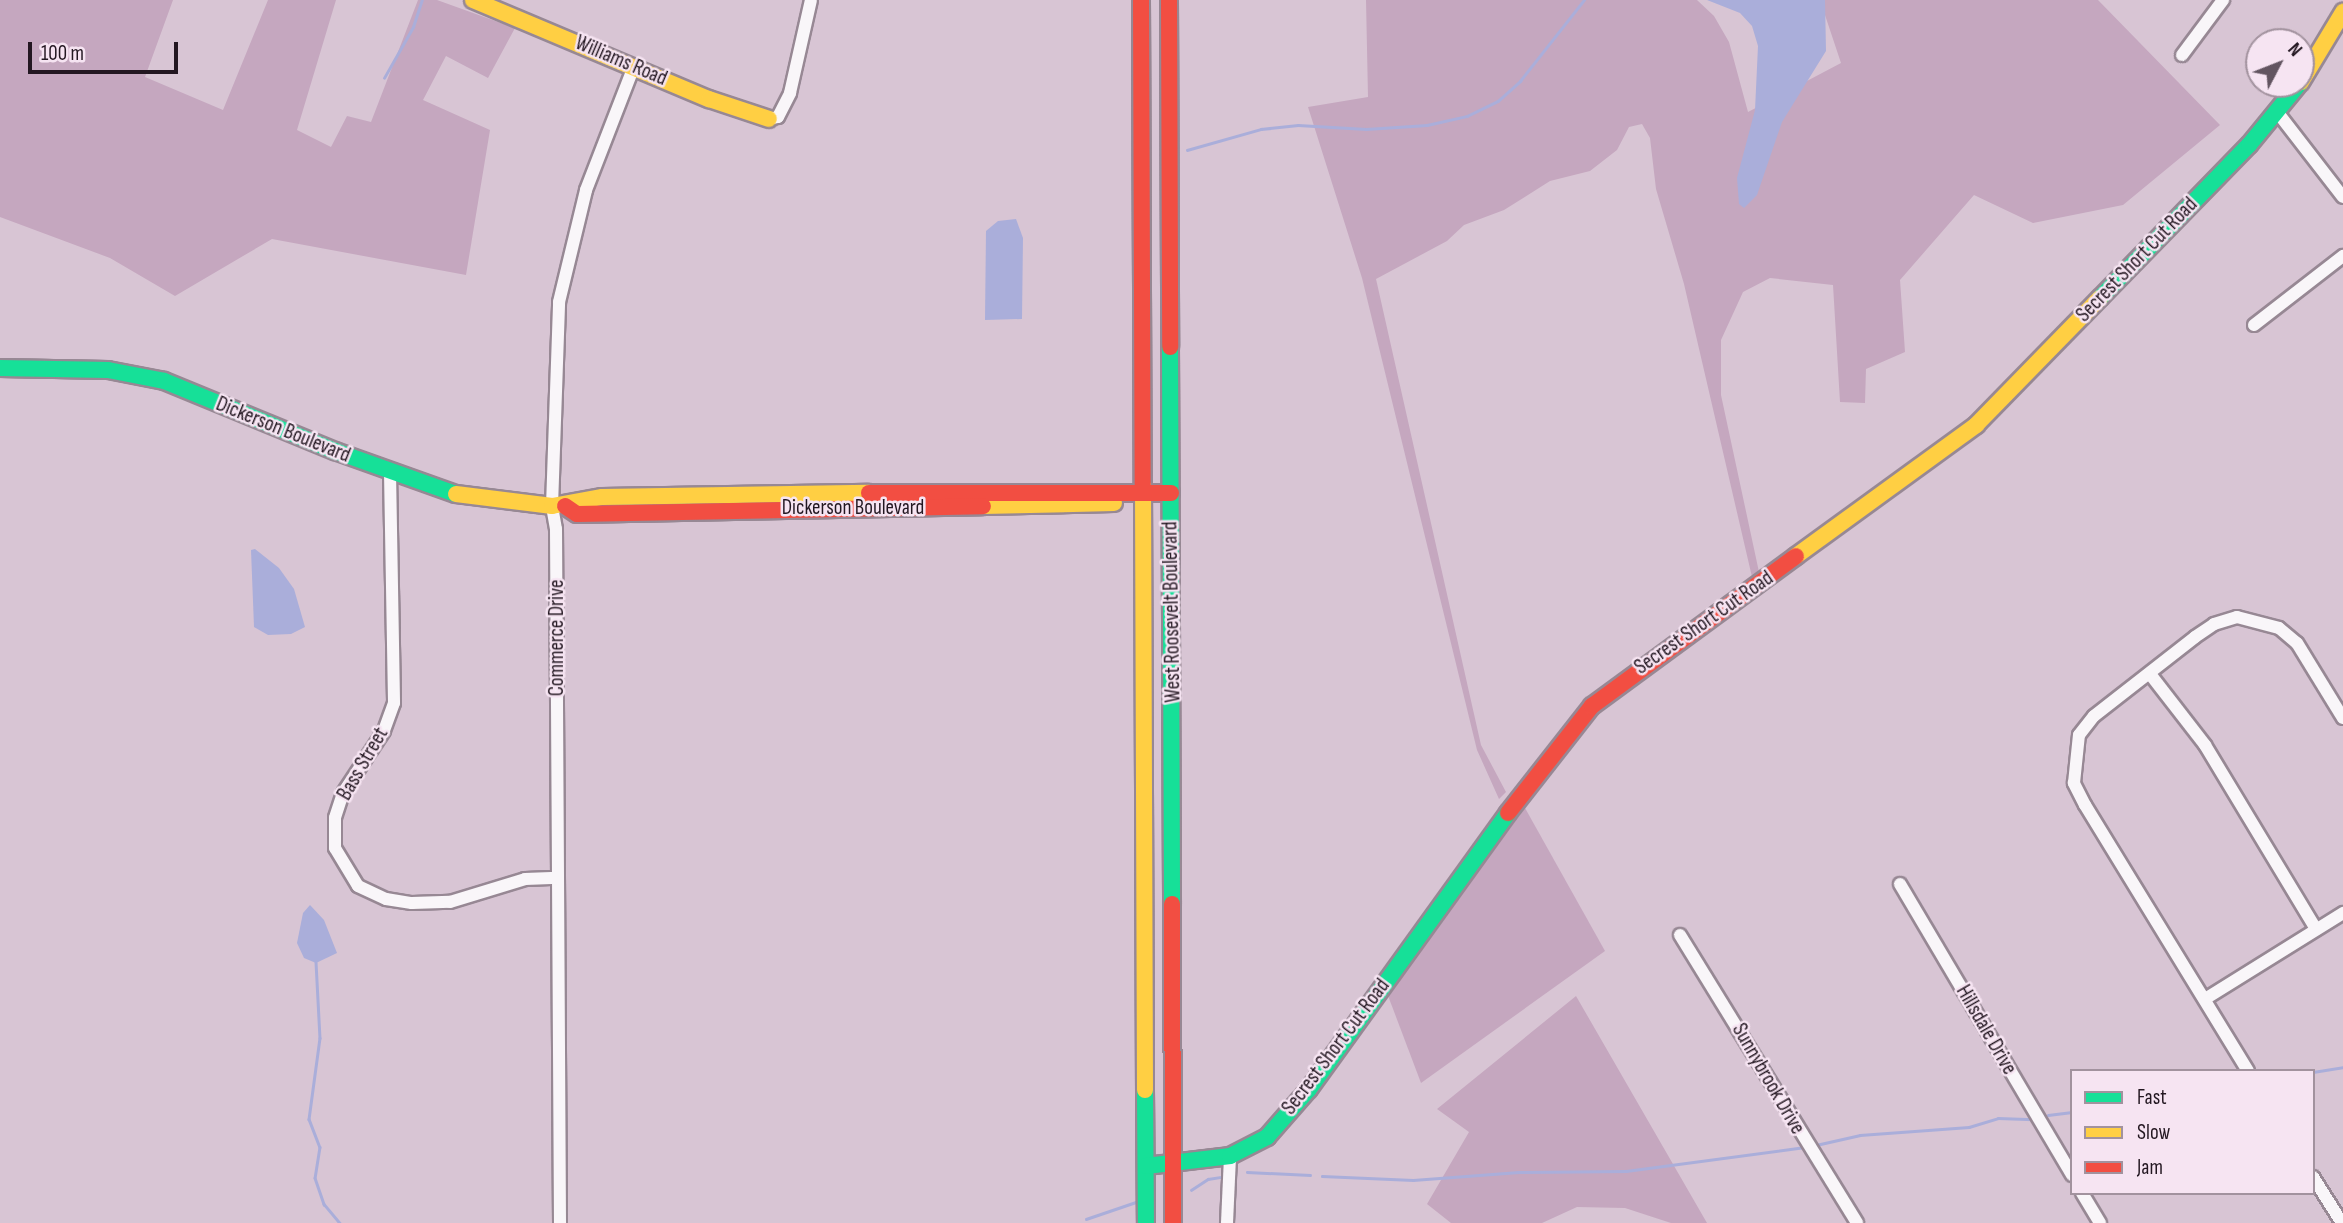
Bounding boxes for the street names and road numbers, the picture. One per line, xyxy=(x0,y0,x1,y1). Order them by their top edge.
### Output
street label: Williams Road xyxy=(571,30,671,92)
street label: Secrest Short Cut Road xyxy=(2071,192,2203,328)
street label: Dickerson Boulevard xyxy=(212,392,354,468)
street label: Dickerson Boulevard xyxy=(782,495,924,521)
street label: West Roosevelt Boulevard xyxy=(1158,521,1186,703)
street label: Secrest Short Cut Road xyxy=(1630,566,1778,680)
street label: Commerce Drive xyxy=(544,580,570,696)
street label: Bass Street xyxy=(332,723,394,805)
street label: Secrest Short Cut Road xyxy=(1277,974,1395,1120)
street label: Hillsdale Drive xyxy=(1950,981,2022,1079)
street label: Sunnybrook Drive xyxy=(1726,1019,1810,1139)

